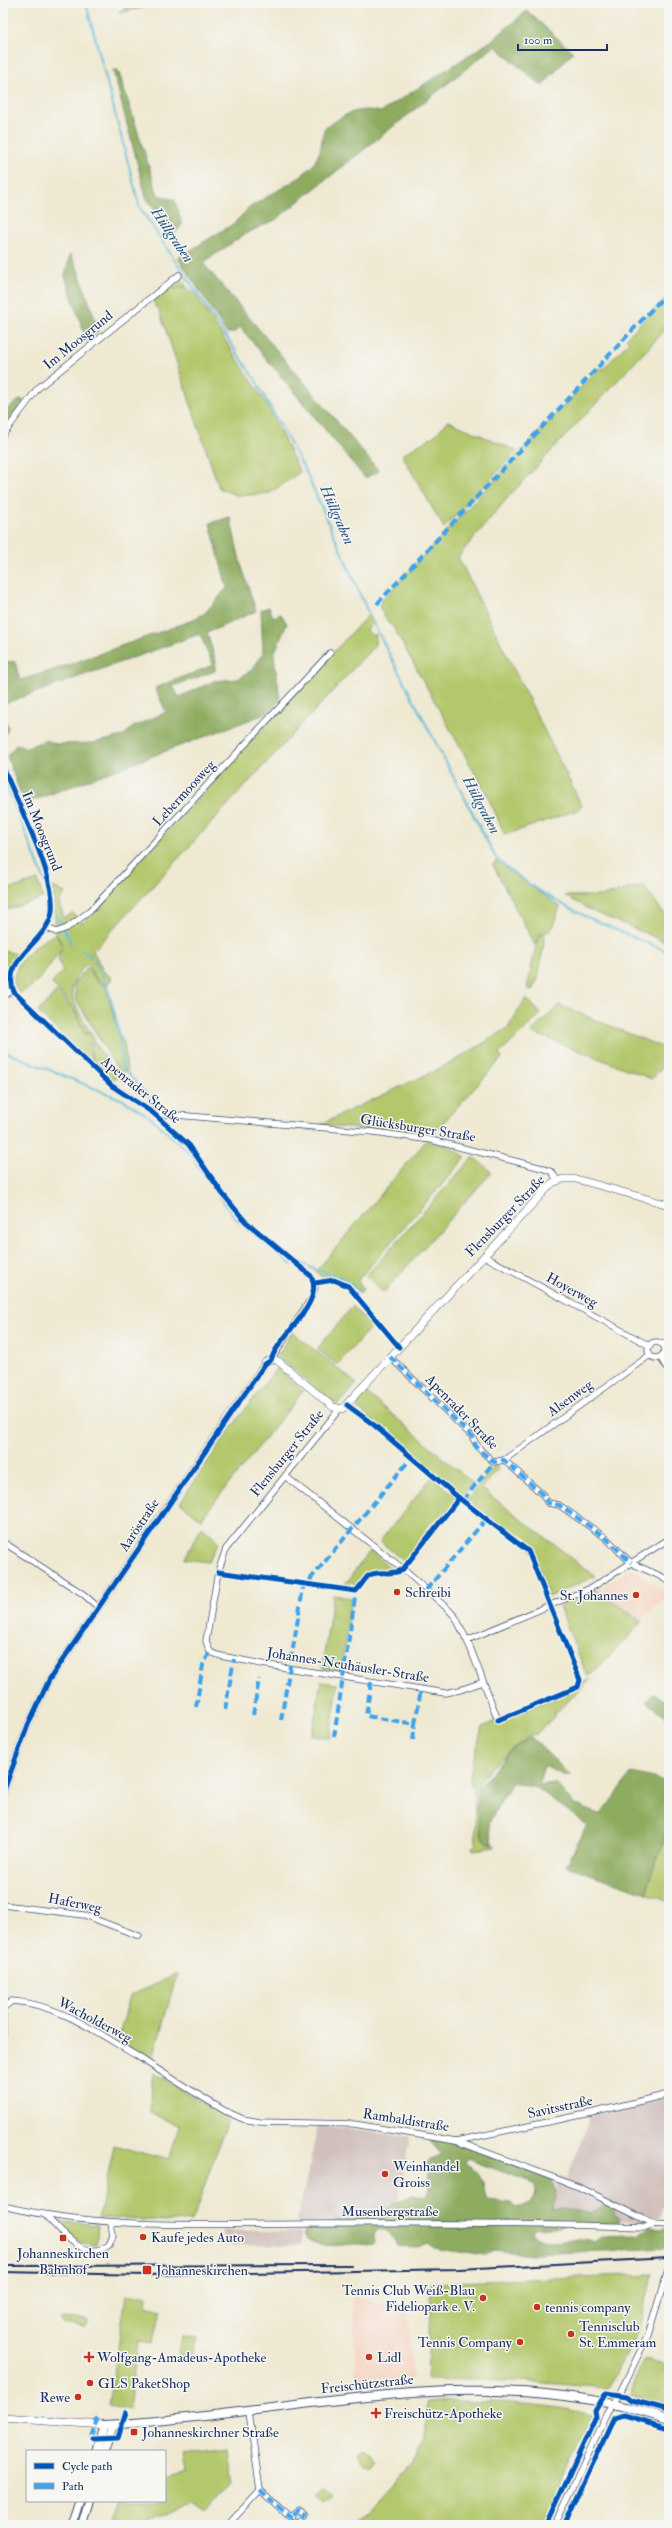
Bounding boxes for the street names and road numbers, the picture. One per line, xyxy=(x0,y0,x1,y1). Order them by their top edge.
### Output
street label: Im Moosgrund xyxy=(40,307,116,373)
street label: Lebermoosweg xyxy=(149,756,220,830)
street label: Im Moosgrund xyxy=(18,789,66,873)
street label: Apenrader Straße xyxy=(96,1052,184,1128)
street label: Glücksburger Straße xyxy=(359,1110,477,1146)
street label: Flensburger Straße xyxy=(462,1171,548,1260)
street label: Hoyerweg xyxy=(543,1269,602,1313)
street label: Apenrader Straße xyxy=(421,1370,502,1454)
street label: Alsenweg xyxy=(543,1375,597,1421)
street label: Flensburger Straße xyxy=(247,1406,327,1500)
street label: Aaröstraße xyxy=(115,1495,163,1556)
street label: Johannes-Neuhäusler-Straße xyxy=(265,1644,430,1686)
street label: Haferweg xyxy=(47,1889,104,1917)
street label: Wacholderweg xyxy=(54,1993,136,2047)
street label: Savitsstraße xyxy=(526,2092,594,2122)
street label: Rambaldistraße xyxy=(362,2105,450,2135)
street label: Musenbergstraße xyxy=(342,2203,439,2220)
street label: Freischützstraße xyxy=(320,2371,414,2397)

